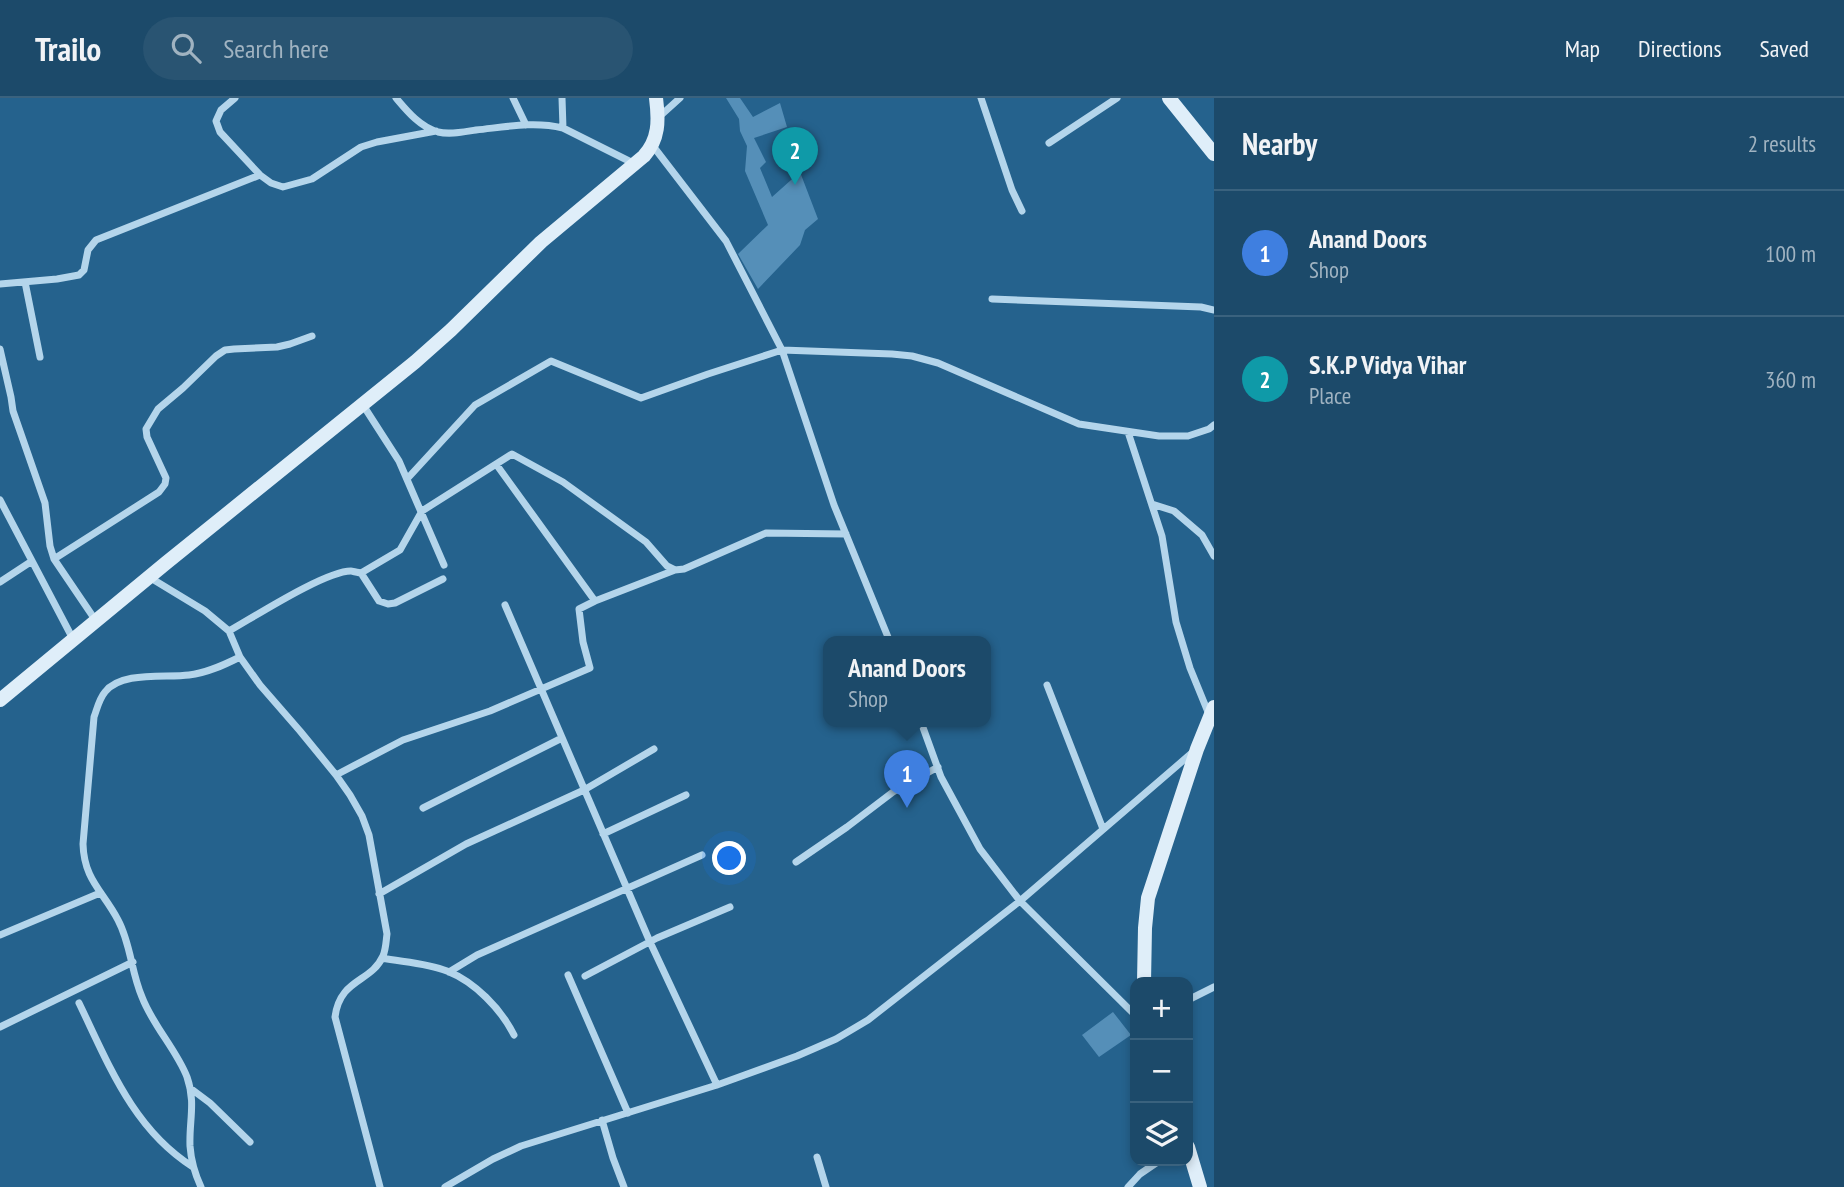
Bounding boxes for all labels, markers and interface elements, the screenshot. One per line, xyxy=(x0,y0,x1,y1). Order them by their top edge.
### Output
search box xyxy=(143,17,633,80)
text: Trailo xyxy=(35,27,101,70)
icon: search xyxy=(167,29,205,67)
text: Search here xyxy=(223,32,329,65)
text: Map xyxy=(1565,33,1600,64)
text: Directions xyxy=(1638,33,1722,64)
text: Saved xyxy=(1760,33,1809,64)
text: Nearby xyxy=(1242,124,1317,163)
pin: 2 xyxy=(772,127,818,185)
text: 2 results xyxy=(1748,129,1816,158)
text: Anand Doors xyxy=(1309,222,1427,255)
text: 1 xyxy=(1260,239,1271,268)
text: 100 m xyxy=(1765,239,1816,268)
text: Shop xyxy=(1309,255,1349,284)
text: S.K.P Vidya Vihar xyxy=(1309,348,1466,381)
text: 2 xyxy=(1260,365,1271,394)
text: 360 m xyxy=(1765,365,1816,394)
text: Place xyxy=(1309,381,1351,410)
popup xyxy=(823,636,991,727)
text: Anand Doors xyxy=(848,651,966,684)
text: Shop xyxy=(848,684,888,713)
pin: 1 xyxy=(884,750,930,808)
your location xyxy=(712,841,746,875)
map controls xyxy=(1130,977,1193,1166)
button: + xyxy=(1130,977,1193,1040)
button: − xyxy=(1130,1040,1193,1103)
button: layers xyxy=(1130,1103,1193,1166)

